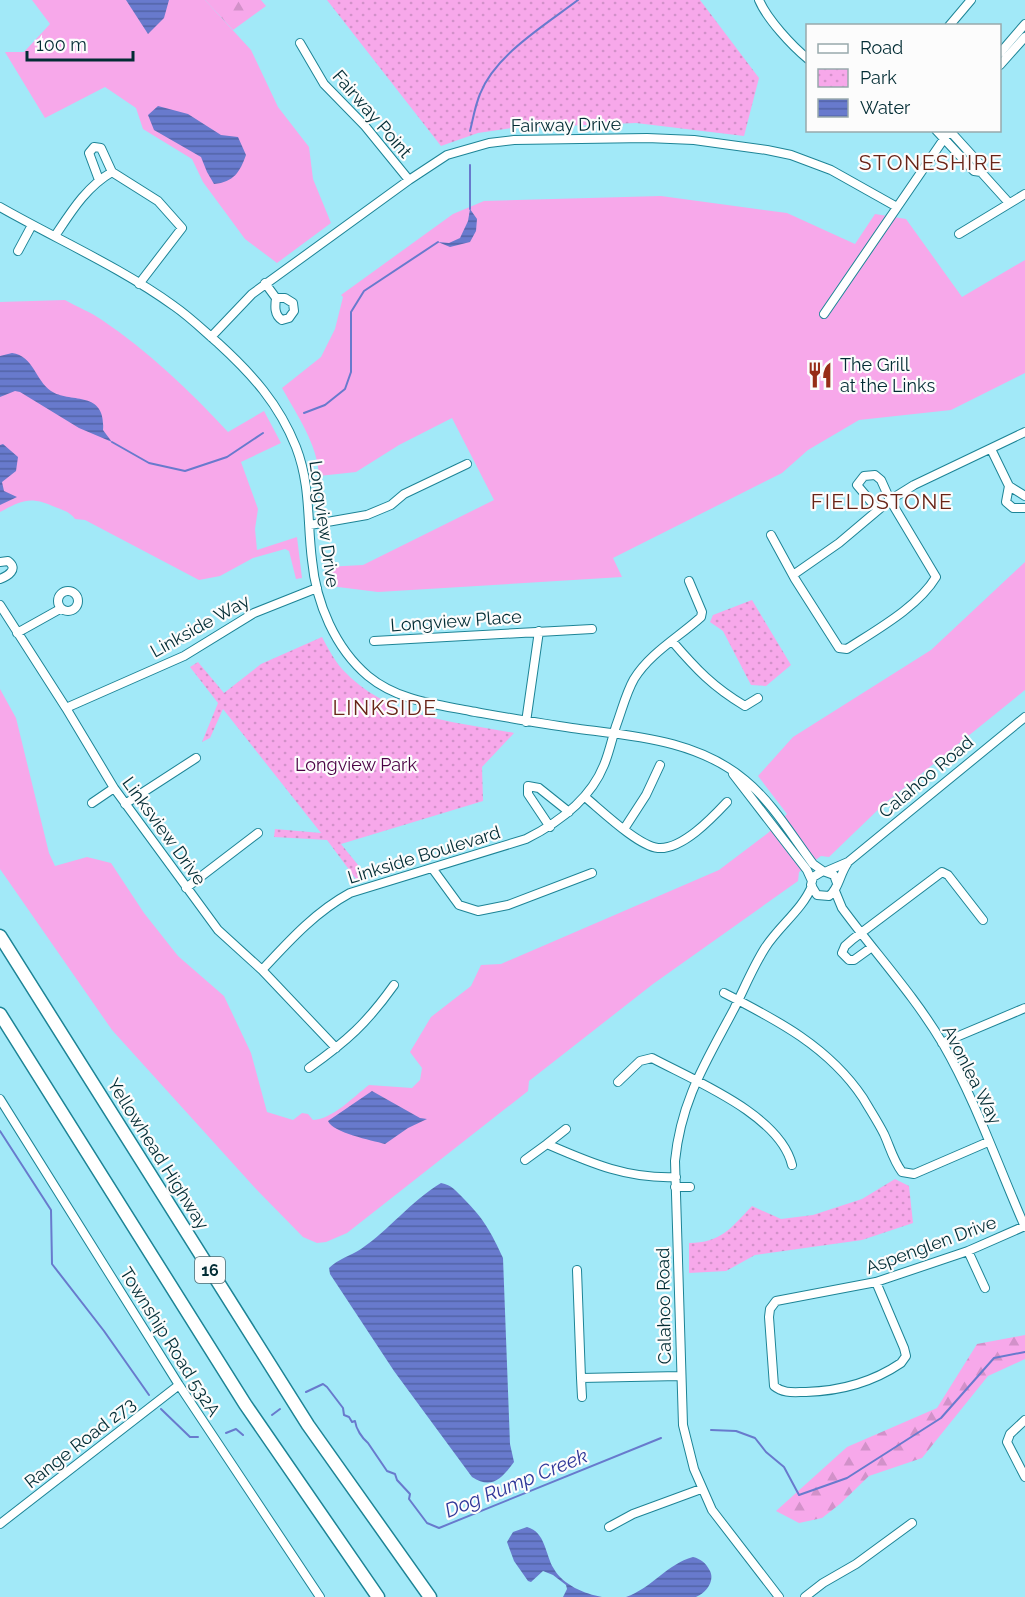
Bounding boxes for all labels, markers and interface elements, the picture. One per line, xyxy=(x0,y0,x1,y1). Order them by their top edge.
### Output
scale bar xyxy=(27,24,134,62)
legend xyxy=(806,24,1001,132)
text: 100 m xyxy=(36,34,87,55)
text: Road xyxy=(860,37,903,58)
street label: Fairway Point xyxy=(329,66,416,162)
text: Park xyxy=(860,67,897,88)
text: Water xyxy=(860,97,911,118)
street label: Fairway Drive xyxy=(511,113,622,136)
district label: STONESHIRE xyxy=(859,150,1003,175)
place label: The Grill at the Links xyxy=(840,354,935,396)
restaurant icon: The Grill at the Links xyxy=(805,360,835,390)
street label: Longview Drive xyxy=(305,459,344,589)
district label: FIELDSTONE xyxy=(811,489,953,514)
street label: Linkside Way xyxy=(147,590,253,661)
street label: Longview Place xyxy=(390,605,523,636)
district label: LINKSIDE xyxy=(333,695,437,720)
street label: Calahoo Road xyxy=(874,731,977,822)
park label: Longview Park xyxy=(295,754,417,775)
street label: Linksview Drive xyxy=(118,773,211,889)
street label: Linkside Boulevard xyxy=(345,821,503,888)
street label: Avonlea Way xyxy=(938,1022,1007,1128)
street label: Yellowhead Highway xyxy=(103,1074,214,1233)
street label: Aspenglen Drive xyxy=(863,1211,999,1278)
street label: Calahoo Road xyxy=(652,1248,675,1364)
road number: 16 xyxy=(195,1257,225,1283)
street label: Township Road 532A xyxy=(116,1263,225,1420)
street label: Range Road 273 xyxy=(20,1393,139,1492)
water label: Dog Rump Creek xyxy=(441,1443,591,1523)

